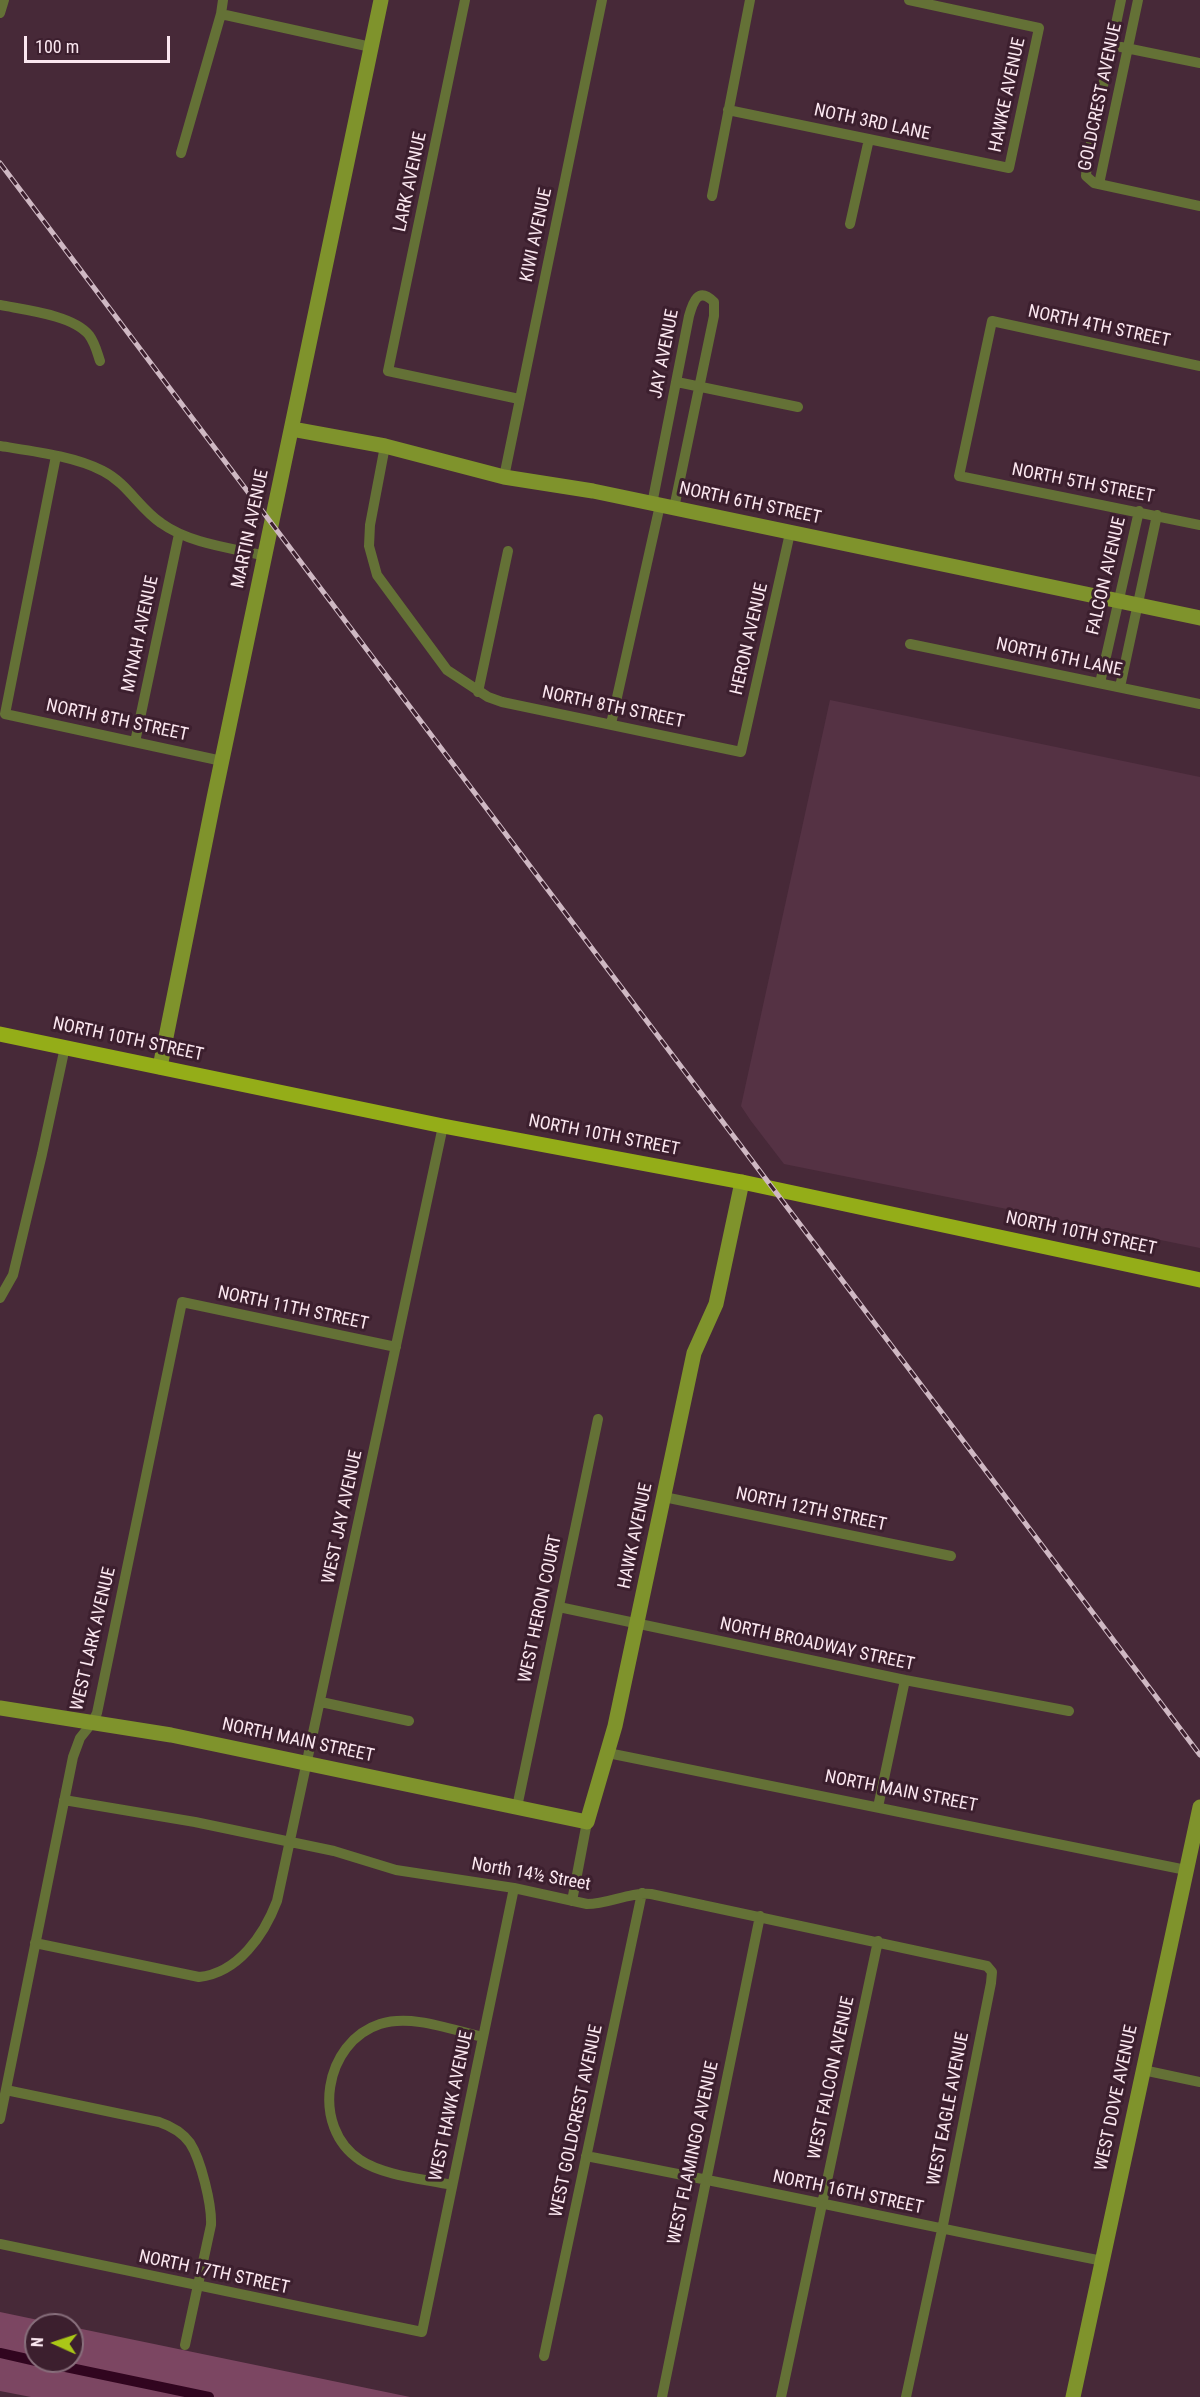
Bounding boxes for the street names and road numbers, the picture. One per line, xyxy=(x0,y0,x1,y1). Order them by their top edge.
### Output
street label: GOLDCREST AVENUE xyxy=(1075,21,1127,173)
street label: HAWKE AVENUE xyxy=(985,36,1031,154)
street label: NOTH 3RD LANE xyxy=(812,100,932,146)
street label: LARK AVENUE xyxy=(390,130,432,234)
street label: KIWI AVENUE xyxy=(517,186,557,284)
street label: NORTH 4TH STREET xyxy=(1026,301,1172,353)
street label: JAY AVENUE xyxy=(646,308,684,400)
street label: NORTH 5TH STREET xyxy=(1010,460,1156,508)
street label: MARTIN AVENUE xyxy=(228,468,274,590)
street label: NORTH 6TH STREET xyxy=(677,478,823,530)
street label: FALCON AVENUE xyxy=(1083,515,1131,637)
street label: MYNAH AVENUE xyxy=(118,574,164,694)
street label: HERON AVENUE xyxy=(727,581,773,697)
street label: NORTH 6TH LANE xyxy=(994,634,1124,682)
street label: NORTH 8TH STREET xyxy=(540,682,686,734)
street label: NORTH 8TH STREET xyxy=(44,695,190,747)
street label: NORTH 10TH STREET xyxy=(51,1013,205,1067)
street label: NORTH 10TH STREET xyxy=(527,1111,681,1161)
street label: NORTH 10TH STREET xyxy=(1004,1207,1158,1261)
street label: NORTH 11TH STREET xyxy=(216,1282,370,1336)
street label: WEST JAY AVENUE xyxy=(318,1448,368,1586)
street label: HAWK AVENUE xyxy=(614,1481,658,1591)
street label: NORTH 12TH STREET xyxy=(734,1483,888,1537)
street label: WEST HERON COURT xyxy=(515,1533,567,1685)
street label: WEST LARK AVENUE xyxy=(67,1565,121,1713)
street label: NORTH BROADWAY STREET xyxy=(718,1614,916,1676)
street label: NORTH MAIN STREET xyxy=(220,1714,376,1768)
street label: NORTH MAIN STREET xyxy=(823,1767,979,1817)
street label: North 14½ Street xyxy=(470,1854,592,1896)
street label: WEST FALCON AVENUE xyxy=(804,1994,860,2162)
street label: WEST GOLDCREST AVENUE xyxy=(546,2023,608,2219)
street label: WEST DOVE AVENUE xyxy=(1091,2023,1143,2173)
street label: WEST HAWK AVENUE xyxy=(426,2029,478,2183)
street label: WEST EAGLE AVENUE xyxy=(924,2030,974,2188)
street label: WEST FLAMINGO AVENUE xyxy=(664,2059,724,2247)
street label: NORTH 16TH STREET xyxy=(771,2166,925,2220)
street label: NORTH 17TH STREET xyxy=(137,2246,291,2300)

